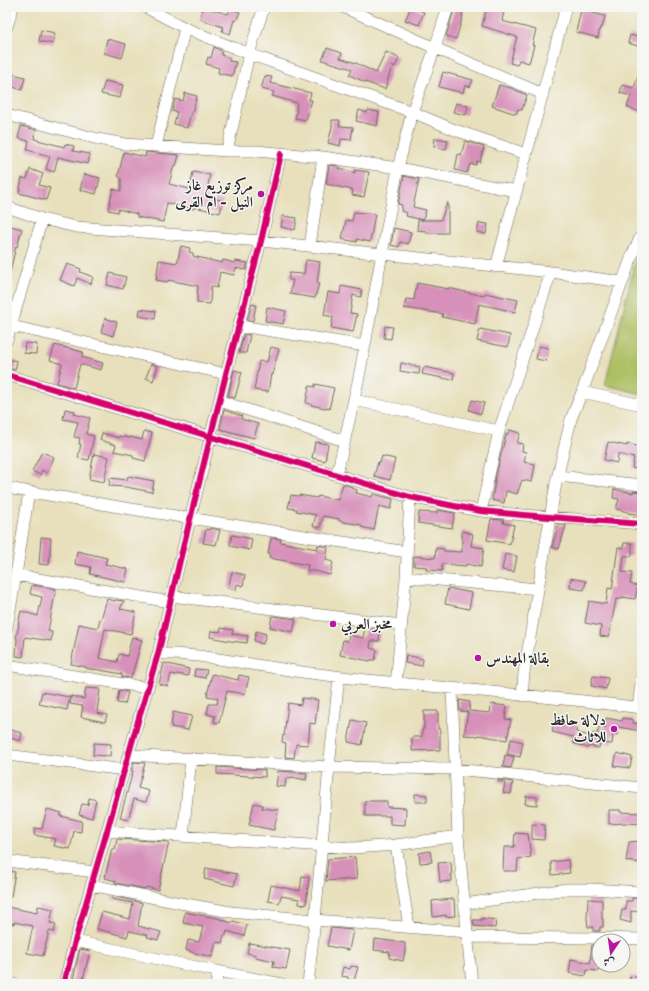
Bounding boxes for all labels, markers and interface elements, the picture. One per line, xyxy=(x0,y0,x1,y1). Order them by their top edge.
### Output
place label: مركز توزيع غاز النيل - ام القرى xyxy=(175,176,253,215)
marker: مركز توزيع غاز النيل - ام القرى xyxy=(256,189,266,199)
place label: مخبز العربي xyxy=(340,615,393,636)
marker: مخبز العربي xyxy=(328,619,338,629)
place label: بقالة المهندس xyxy=(486,649,550,668)
marker: بقالة المهندس xyxy=(473,653,483,663)
place label: دلالة حافظ للاثاث xyxy=(550,711,606,747)
marker: دلالة حافظ للاثاث xyxy=(609,724,619,734)
north arrow xyxy=(591,933,631,973)
text: ش xyxy=(602,954,616,970)

